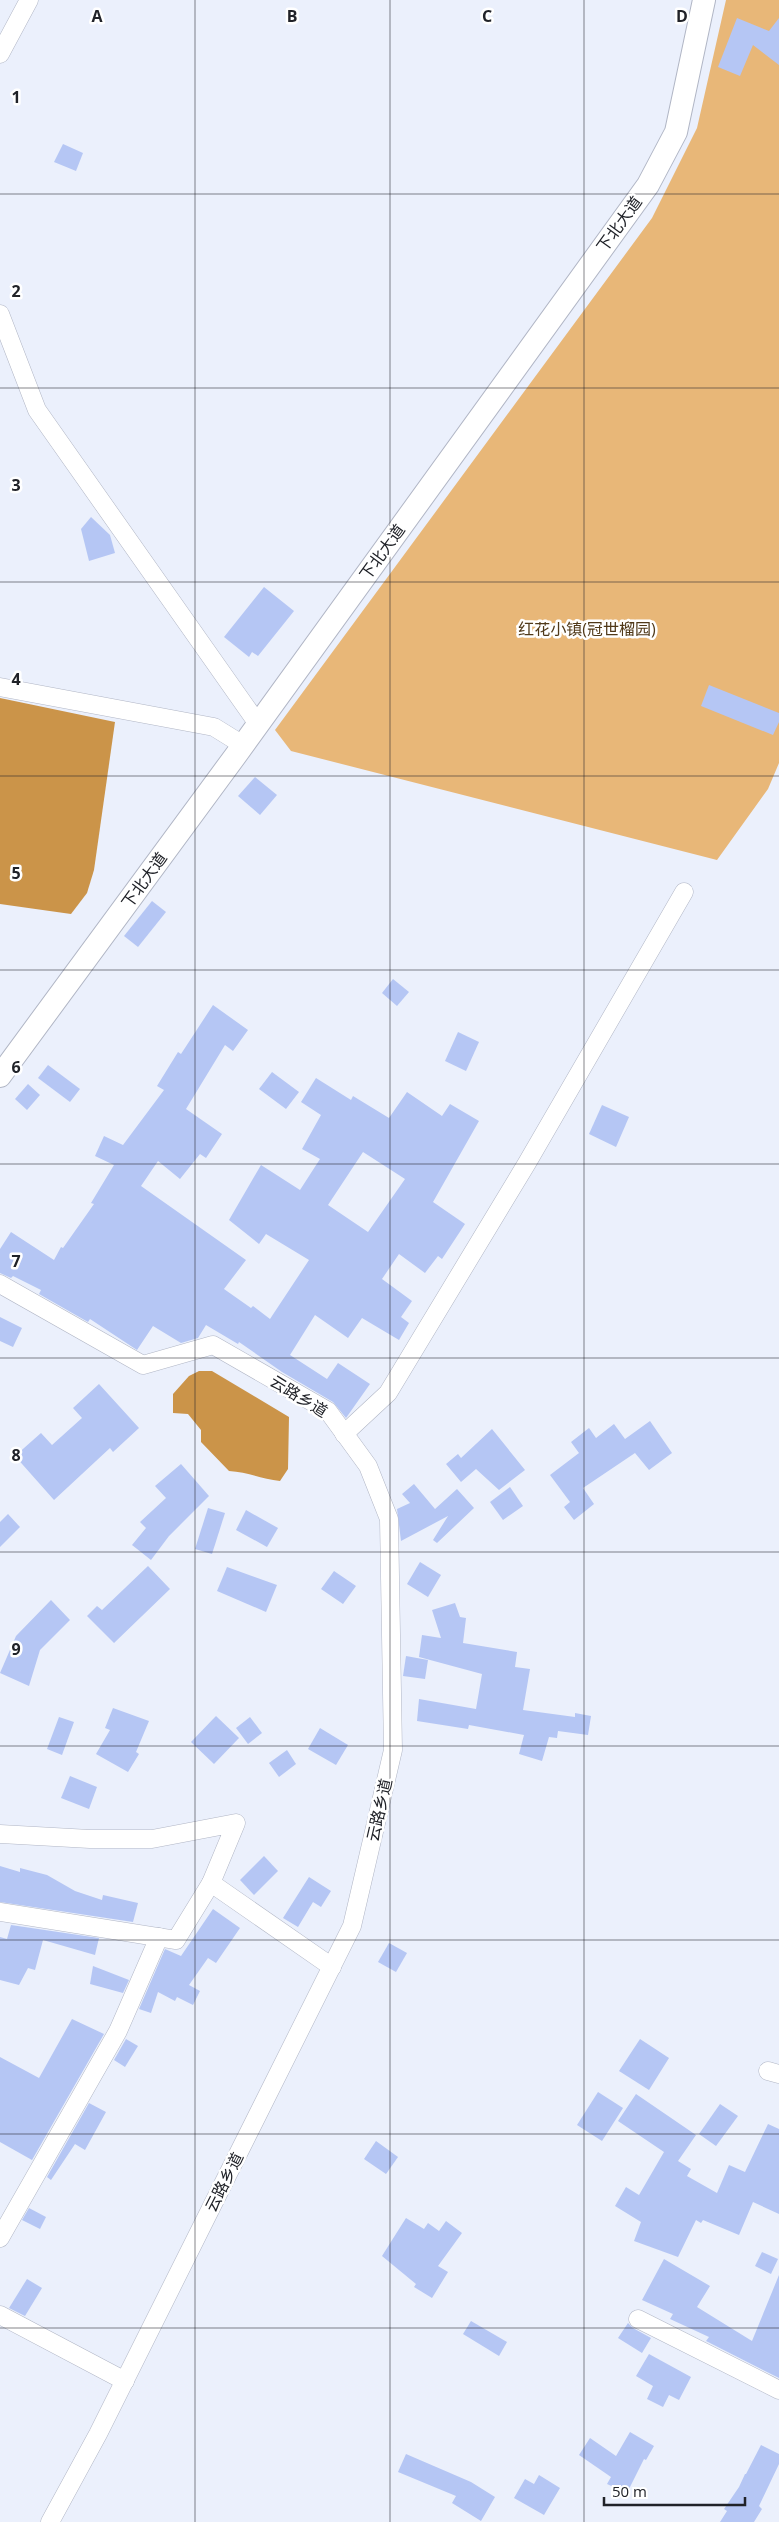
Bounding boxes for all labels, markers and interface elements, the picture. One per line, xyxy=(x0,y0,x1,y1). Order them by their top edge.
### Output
text: A xyxy=(91,5,103,27)
text: B xyxy=(287,5,297,27)
text: C xyxy=(482,5,492,27)
text: D xyxy=(676,5,688,27)
text: 1 xyxy=(11,86,21,108)
street label: 下北大道 xyxy=(591,192,647,256)
text: 2 xyxy=(11,280,21,302)
text: 3 xyxy=(11,474,21,496)
street label: 下北大道 xyxy=(354,520,410,584)
park label: 红花小镇(冠世榴园) xyxy=(518,618,656,640)
text: 4 xyxy=(11,668,21,690)
street label: 下北大道 xyxy=(116,848,172,912)
text: 5 xyxy=(11,862,21,884)
text: 6 xyxy=(11,1056,21,1078)
text: 7 xyxy=(11,1250,21,1272)
street label: 云路乡道 xyxy=(266,1370,332,1422)
text: 8 xyxy=(11,1444,21,1466)
text: 9 xyxy=(11,1638,21,1660)
street label: 云路乡道 xyxy=(361,1776,397,1844)
street label: 云路乡道 xyxy=(200,2148,248,2216)
scale bar xyxy=(604,2474,745,2506)
text: 50 m xyxy=(612,2481,647,2501)

